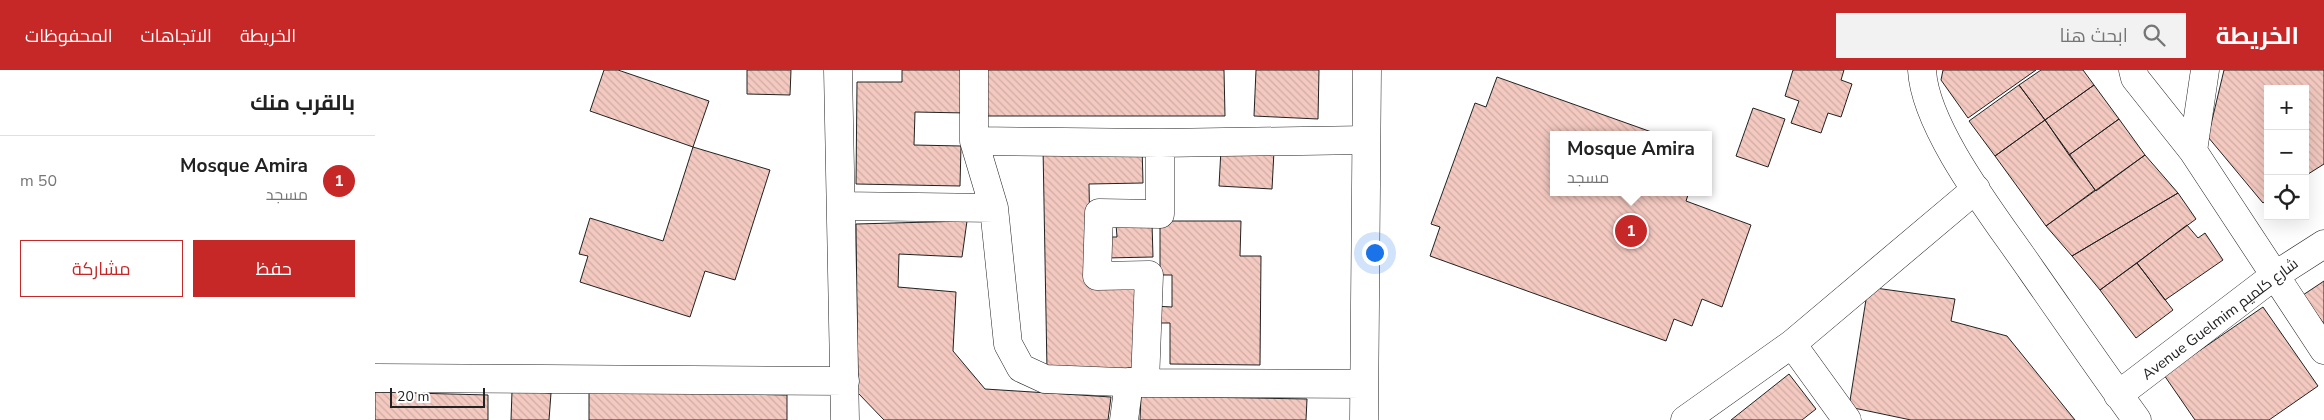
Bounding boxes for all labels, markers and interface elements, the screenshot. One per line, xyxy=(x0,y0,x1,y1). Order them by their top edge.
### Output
search box xyxy=(1836,13,2186,58)
text: الخريطة xyxy=(2216,20,2299,52)
icon: search xyxy=(2140,21,2168,49)
text: ابحث هنا xyxy=(2059,23,2128,49)
text: المحفوظات xyxy=(25,24,113,48)
text: الاتجاهات xyxy=(141,24,212,48)
text: الخريطة xyxy=(240,24,296,48)
map controls xyxy=(2264,85,2309,220)
button: + xyxy=(2264,85,2309,130)
text: بالقرب منك xyxy=(250,89,355,117)
button: − xyxy=(2264,130,2309,175)
popup xyxy=(1550,131,1712,196)
text: Mosque Amira xyxy=(1567,136,1695,162)
text: Mosque Amira xyxy=(180,153,308,179)
text: مسجد xyxy=(1567,167,1609,189)
text: 50 m xyxy=(20,170,57,192)
text: 1 xyxy=(334,170,344,192)
button: locate xyxy=(2264,175,2309,220)
text: مسجد xyxy=(266,184,308,206)
pin: 1 xyxy=(1615,212,1647,250)
button: مشاركة xyxy=(20,240,183,297)
button: حفظ xyxy=(193,240,355,297)
your location xyxy=(1362,240,1388,266)
street label: Avenue Guelmim شارع كلميم xyxy=(2138,254,2303,385)
scale bar xyxy=(390,385,485,408)
text: 20 m xyxy=(397,387,429,406)

